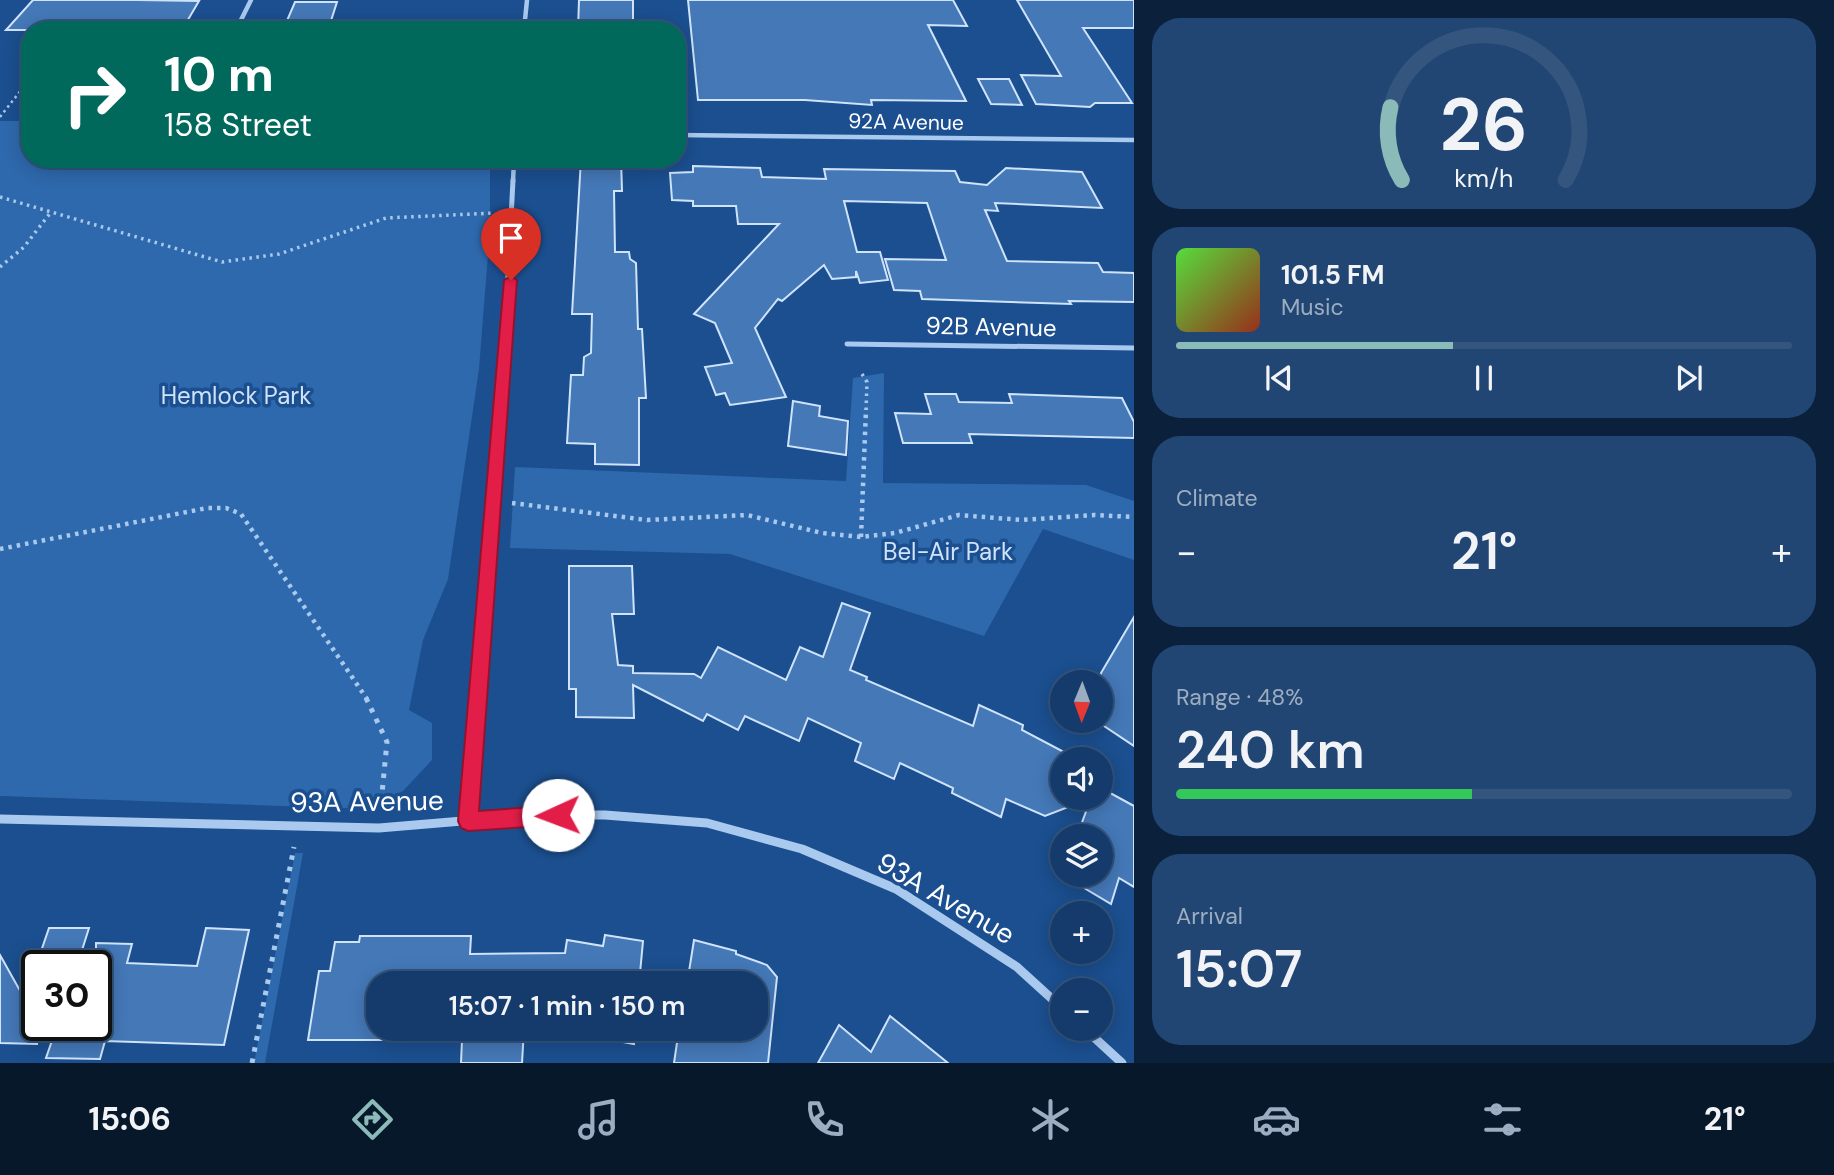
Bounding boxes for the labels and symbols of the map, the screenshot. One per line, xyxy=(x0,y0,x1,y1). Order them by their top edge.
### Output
street label: 92A Avenue xyxy=(848,107,964,137)
pin xyxy=(481,208,541,280)
street label: 92B Avenue xyxy=(925,310,1057,343)
park label: Hemlock Park xyxy=(161,380,311,411)
park label: Bel-Air Park xyxy=(883,536,1013,567)
north arrow xyxy=(1050,670,1113,733)
position arrow xyxy=(521,778,595,852)
street label: 93A Avenue xyxy=(290,782,444,821)
street label: 93A Avenue xyxy=(870,844,1022,953)
speed limit sign: 30 xyxy=(21,950,112,1041)

